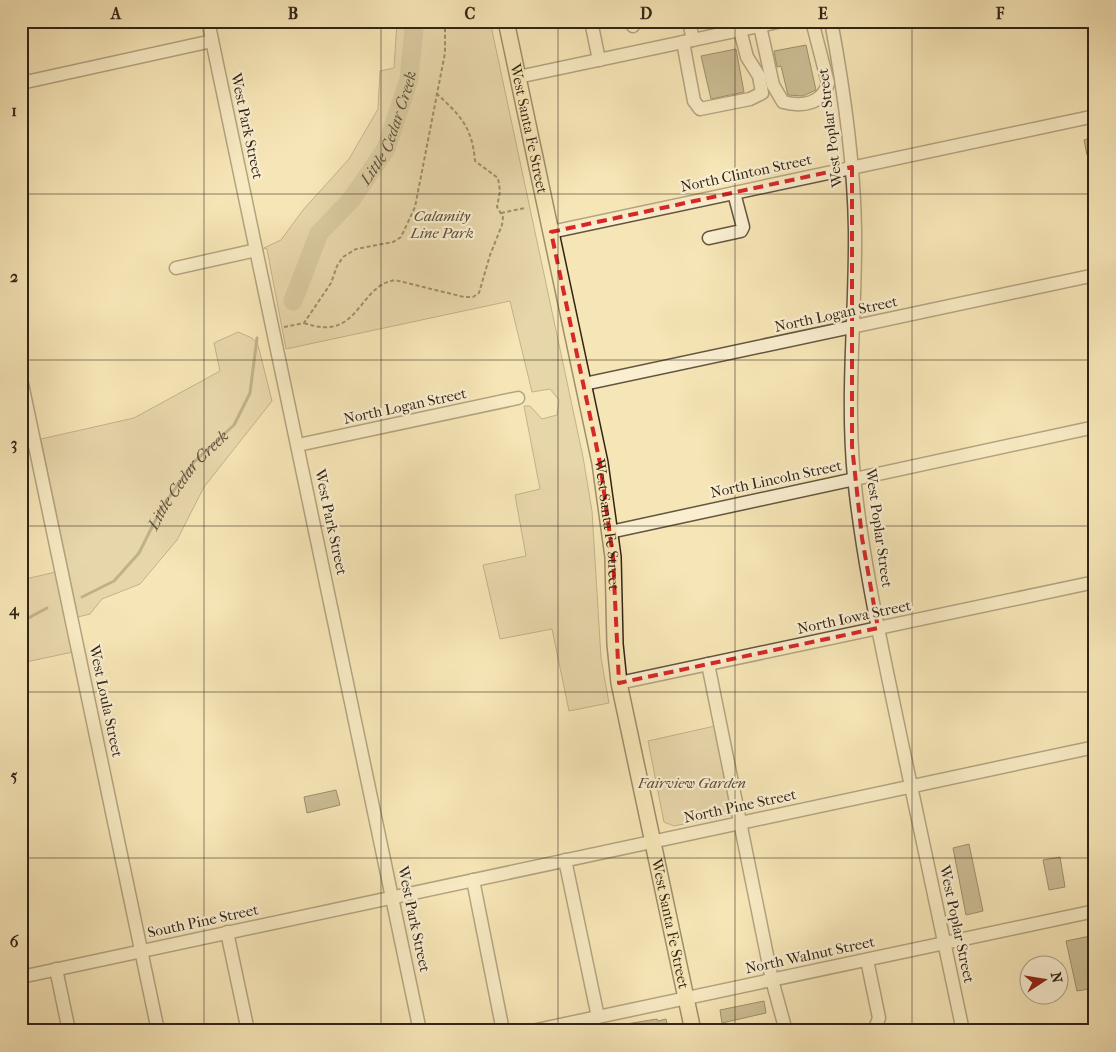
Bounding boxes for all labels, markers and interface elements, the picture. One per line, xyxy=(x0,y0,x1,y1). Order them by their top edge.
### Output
text: A xyxy=(110,4,122,23)
text: B xyxy=(288,4,298,23)
text: C xyxy=(465,4,476,23)
text: D xyxy=(640,4,652,23)
text: E xyxy=(818,4,828,23)
text: F xyxy=(995,4,1005,23)
street label: West Santa Fe Street xyxy=(506,61,552,196)
street label: West Poplar Street xyxy=(814,67,846,190)
street label: West Park Street xyxy=(227,70,267,181)
water label: Little Cedar Creek xyxy=(355,70,419,189)
text: 1 xyxy=(11,101,17,120)
street label: North Clinton Street xyxy=(679,150,814,196)
park label: Calamity Line Park xyxy=(409,207,474,242)
text: 2 xyxy=(10,267,18,286)
street label: North Logan Street xyxy=(773,292,900,336)
street label: North Logan Street xyxy=(342,384,469,428)
water label: Little Cedar Creek xyxy=(142,426,232,533)
text: 3 xyxy=(11,434,17,454)
street label: North Lincoln Street xyxy=(709,456,844,502)
street label: West Santa Fe Street xyxy=(590,457,623,591)
street label: West Park Street xyxy=(311,466,351,577)
street label: West Poplar Street xyxy=(862,466,896,589)
street label: North Iowa Street xyxy=(796,596,913,638)
text: 4 xyxy=(8,600,20,620)
street label: West Loula Street xyxy=(85,642,127,759)
text: 5 xyxy=(11,766,18,785)
park label: Fairview Garden xyxy=(637,774,746,792)
street label: North Pine Street xyxy=(682,785,798,827)
street label: West Santa Fe Street xyxy=(647,856,693,991)
street label: West Park Street xyxy=(394,863,434,974)
street label: West Poplar Street xyxy=(936,863,978,985)
street label: South Pine Street xyxy=(146,900,261,942)
text: 6 xyxy=(10,932,19,951)
street label: North Walnut Street xyxy=(744,932,877,978)
north arrow xyxy=(1018,954,1068,1004)
text: N xyxy=(1047,970,1066,985)

